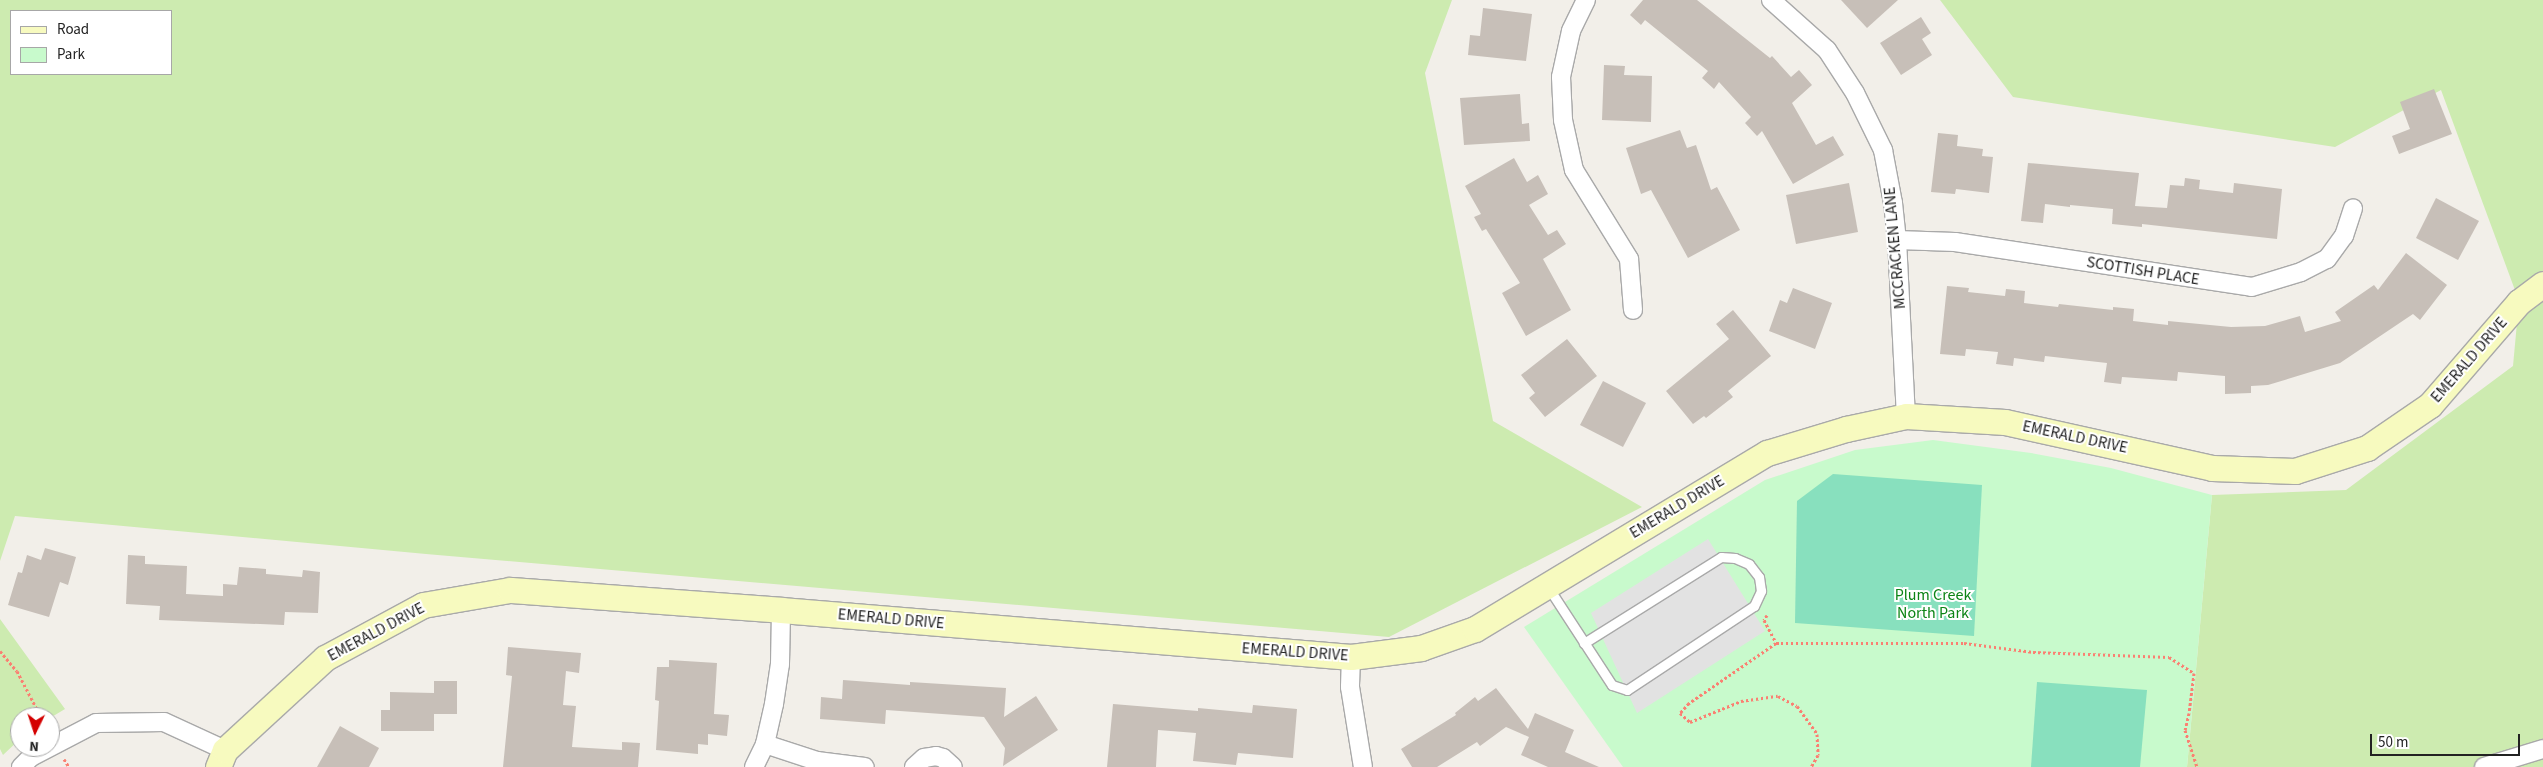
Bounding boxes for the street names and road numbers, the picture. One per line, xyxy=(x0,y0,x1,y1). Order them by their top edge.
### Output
street label: MCCRACKEN LANE xyxy=(1880,186,1910,310)
street label: SCOTTISH PLACE xyxy=(2085,253,2201,289)
street label: EMERALD DRIVE xyxy=(2427,313,2511,407)
street label: EMERALD DRIVE xyxy=(2021,417,2129,457)
street label: EMERALD DRIVE xyxy=(1626,471,1728,543)
street label: EMERALD DRIVE xyxy=(324,598,428,666)
street label: EMERALD DRIVE xyxy=(837,605,945,633)
street label: EMERALD DRIVE xyxy=(1241,639,1349,665)

